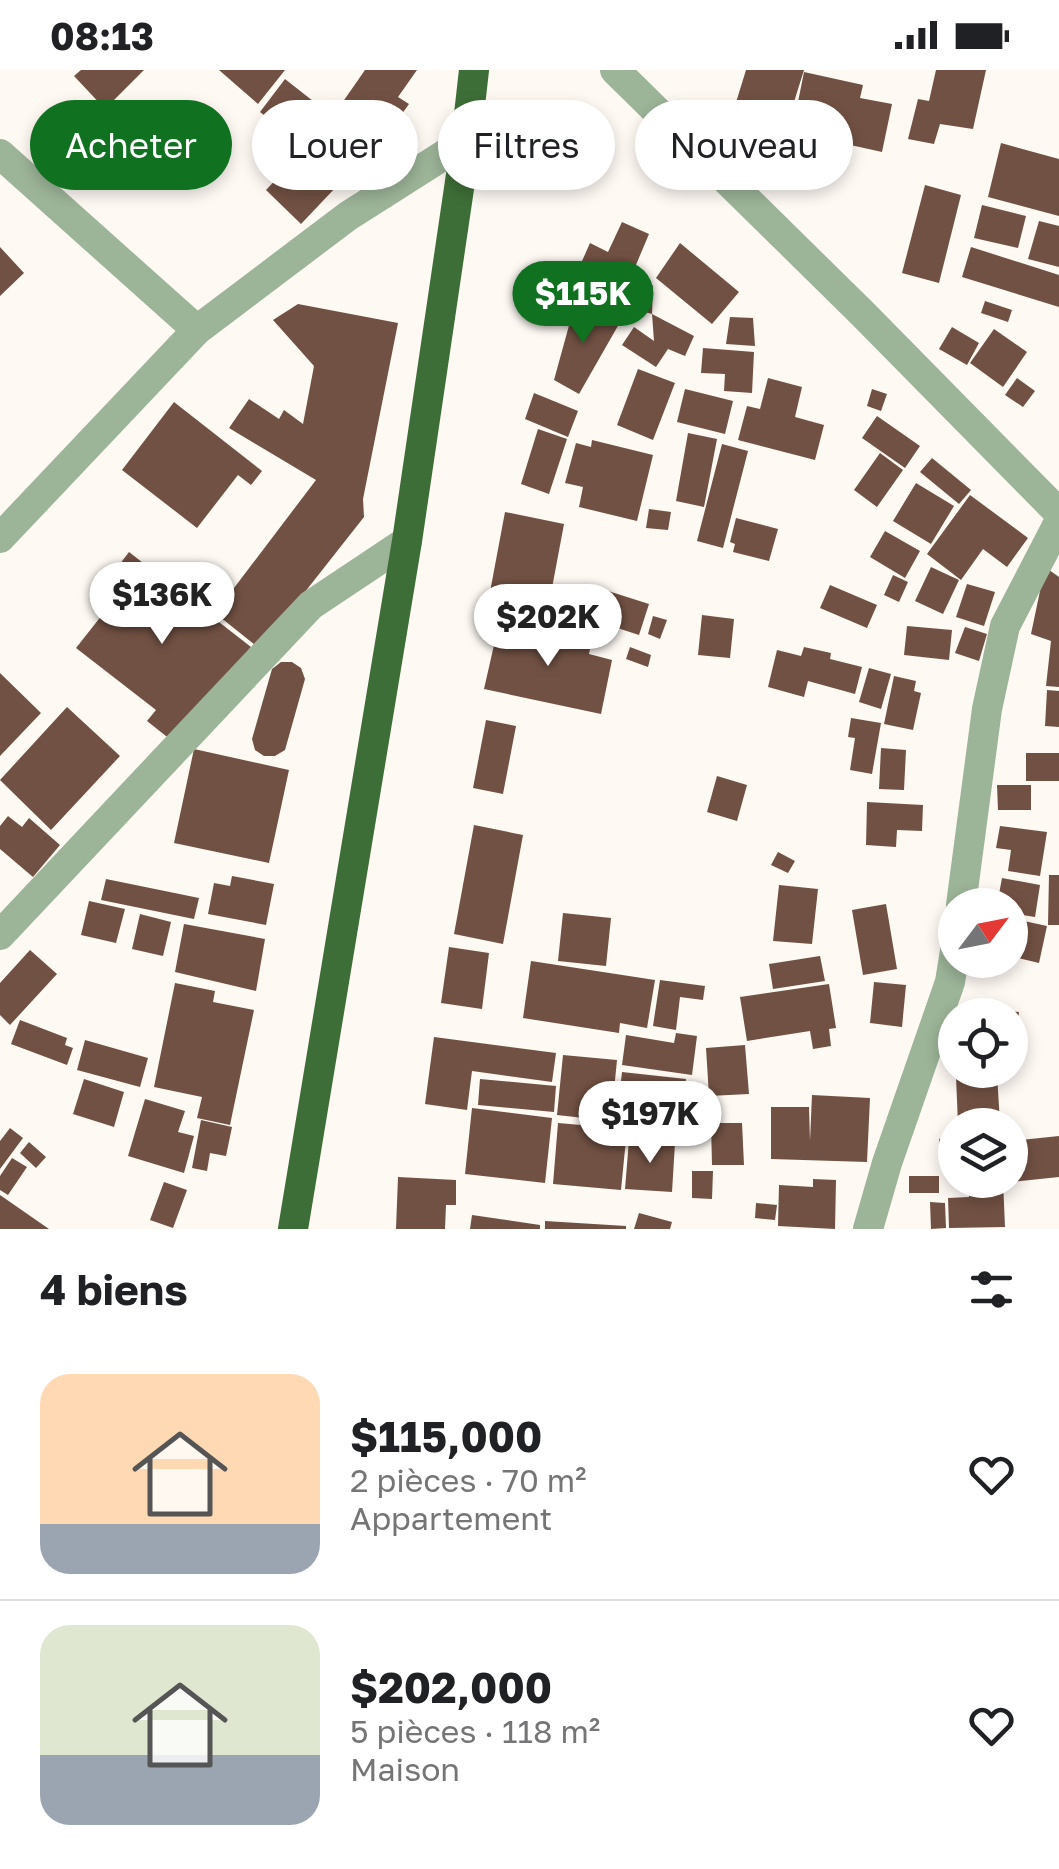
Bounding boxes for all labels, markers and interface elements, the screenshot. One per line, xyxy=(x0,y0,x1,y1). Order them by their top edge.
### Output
text: 08:13 xyxy=(50,13,154,58)
chip: Acheter xyxy=(30,100,232,190)
chip: Louer xyxy=(252,100,418,190)
chip: Filtres xyxy=(438,100,615,190)
chip: Nouveau xyxy=(635,100,853,190)
pin: $115K xyxy=(513,261,653,346)
text: $115K xyxy=(534,274,632,312)
pin: $136K xyxy=(92,562,232,647)
text: $136K xyxy=(112,575,212,613)
pin: $202K xyxy=(478,584,618,669)
text: $202K xyxy=(496,597,600,635)
north arrow xyxy=(938,888,1028,978)
map controls xyxy=(938,888,1028,1198)
button: locate xyxy=(938,998,1028,1088)
pin: $197K xyxy=(580,1081,720,1166)
text: $197K xyxy=(601,1094,699,1132)
button: layers xyxy=(938,1108,1028,1198)
icon: filters xyxy=(964,1262,1019,1317)
text: 4 biens xyxy=(40,1264,188,1314)
text: $115,000 xyxy=(350,1411,542,1461)
icon: home xyxy=(120,1414,240,1534)
icon: heart xyxy=(964,1447,1019,1502)
text: 2 pièces · 70 m² xyxy=(350,1461,587,1499)
text: Appartement xyxy=(350,1499,552,1537)
text: $202,000 xyxy=(350,1662,552,1712)
icon: home xyxy=(120,1665,240,1785)
icon: heart xyxy=(964,1698,1019,1753)
text: 5 pièces · 118 m² xyxy=(350,1712,600,1750)
text: Maison xyxy=(350,1750,460,1788)

